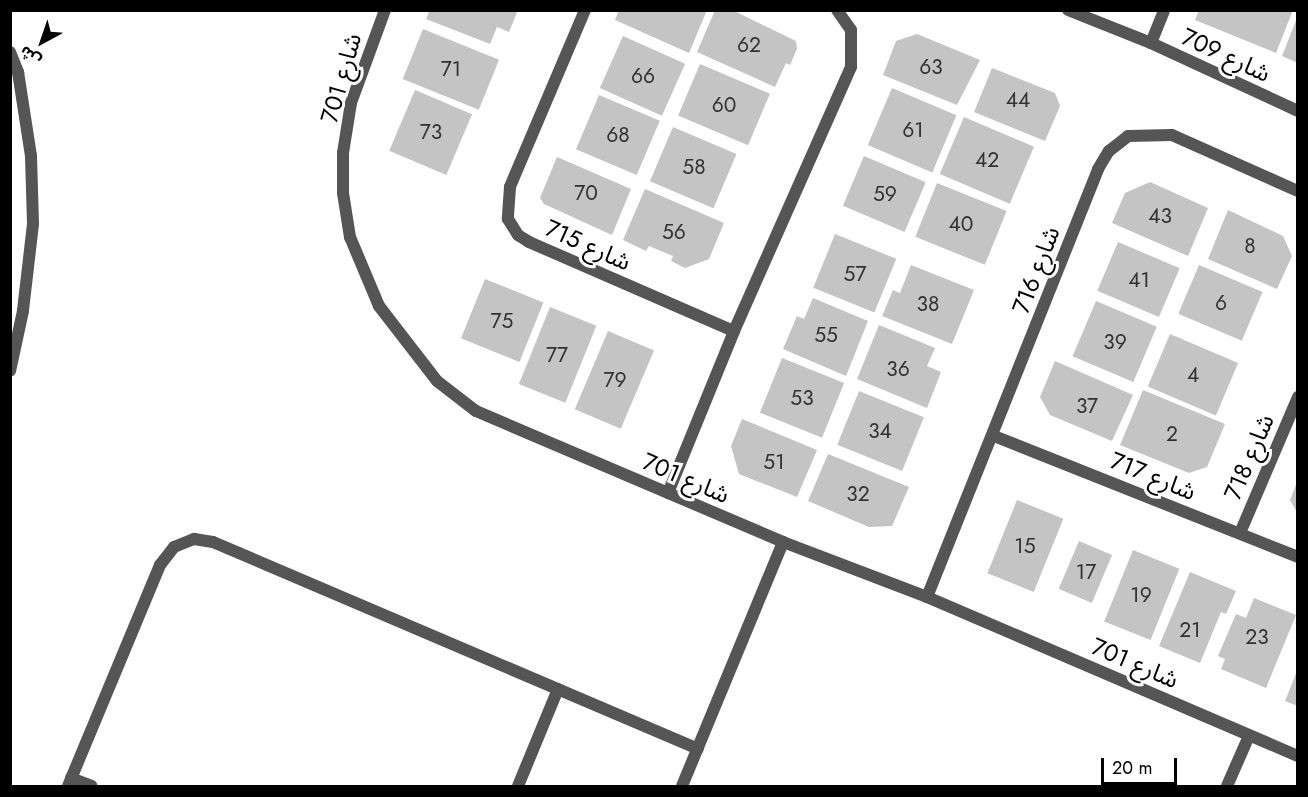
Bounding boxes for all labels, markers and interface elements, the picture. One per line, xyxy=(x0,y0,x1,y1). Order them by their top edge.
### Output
north arrow xyxy=(12,12,72,72)
street label: شارع 709 xyxy=(1177,22,1275,88)
street label: شارع 701 xyxy=(315,30,367,126)
house number: 62 xyxy=(737,32,761,58)
text: ش xyxy=(14,40,46,72)
house number: 63 xyxy=(919,54,943,80)
house number: 71 xyxy=(441,56,461,82)
house number: 66 xyxy=(631,63,655,89)
house number: 44 xyxy=(1006,87,1030,113)
house number: 60 xyxy=(712,92,736,118)
house number: 61 xyxy=(902,117,924,143)
house number: 73 xyxy=(420,119,442,145)
house number: 68 xyxy=(606,122,630,148)
house number: 42 xyxy=(975,147,999,173)
house number: 58 xyxy=(682,154,706,180)
house number: 70 xyxy=(574,180,598,206)
house number: 59 xyxy=(873,181,897,207)
house number: 43 xyxy=(1148,203,1172,229)
house number: 40 xyxy=(949,211,973,237)
street label: شارع 715 xyxy=(541,213,635,277)
house number: 56 xyxy=(662,219,686,245)
street label: شارع 716 xyxy=(1006,222,1066,318)
house number: 8 xyxy=(1244,233,1256,259)
house number: 57 xyxy=(844,261,866,287)
house number: 41 xyxy=(1128,267,1150,293)
house number: 6 xyxy=(1215,290,1227,316)
house number: 38 xyxy=(917,291,939,317)
house number: 75 xyxy=(491,308,513,334)
house number: 55 xyxy=(814,322,838,348)
house number: 39 xyxy=(1103,329,1127,355)
house number: 77 xyxy=(546,342,568,368)
house number: 36 xyxy=(886,356,910,382)
house number: 4 xyxy=(1187,362,1199,388)
house number: 79 xyxy=(603,367,627,393)
house number: 53 xyxy=(790,385,814,411)
house number: 37 xyxy=(1076,393,1098,419)
street label: شارع 718 xyxy=(1218,410,1280,504)
house number: 34 xyxy=(868,418,892,444)
house number: 2 xyxy=(1166,421,1178,447)
street label: شارع 717 xyxy=(1106,446,1200,506)
street label: شارع 701 xyxy=(638,447,734,509)
house number: 51 xyxy=(763,449,785,475)
house number: 32 xyxy=(846,481,870,507)
house number: 15 xyxy=(1014,533,1036,559)
house number: 17 xyxy=(1076,559,1096,585)
house number: 19 xyxy=(1130,582,1152,608)
house number: 21 xyxy=(1179,617,1201,643)
house number: 23 xyxy=(1245,624,1269,650)
street label: شارع 701 xyxy=(1087,632,1183,694)
scale bar xyxy=(1104,746,1180,784)
text: 20 m xyxy=(1112,755,1152,781)

